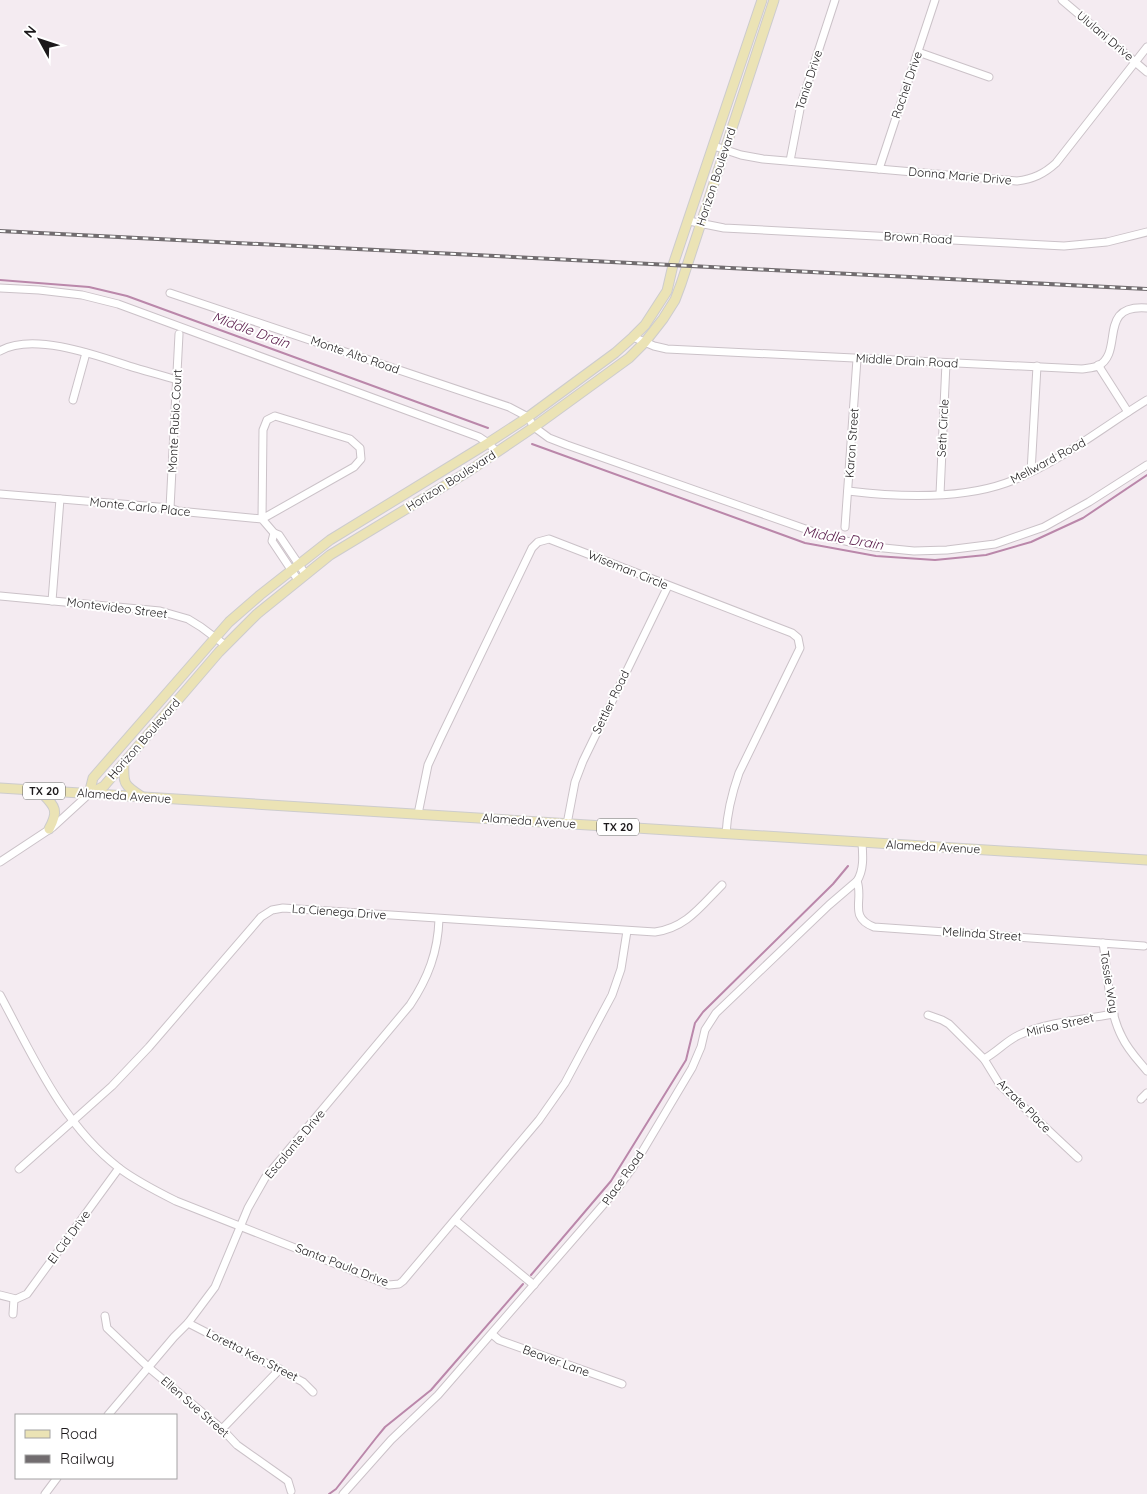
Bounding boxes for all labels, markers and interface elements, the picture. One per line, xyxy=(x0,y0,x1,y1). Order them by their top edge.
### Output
street label: Ululani Drive xyxy=(1074,7,1137,64)
north arrow xyxy=(15,15,65,65)
text: N xyxy=(20,22,40,41)
street label: Tania Drive xyxy=(792,48,825,112)
street label: Rachel Drive xyxy=(888,49,925,120)
street label: Horizon Boulevard xyxy=(693,126,739,228)
street label: Donna Marie Drive xyxy=(908,164,1013,188)
street label: Brown Road xyxy=(883,228,953,247)
water label: Middle Drain xyxy=(210,308,293,353)
street label: Monte Alto Road xyxy=(309,332,402,377)
street label: Middle Drain Road xyxy=(855,350,959,371)
street label: Monte Rubio Court xyxy=(164,369,185,473)
street label: Seth Circle xyxy=(933,398,952,457)
street label: Karon Street xyxy=(842,408,861,478)
street label: Mellward Road xyxy=(1008,434,1088,487)
street label: Horizon Boulevard xyxy=(403,447,498,514)
street label: Monte Carlo Place xyxy=(89,494,191,519)
water label: Middle Drain xyxy=(801,522,885,554)
street label: Wiseman Circle xyxy=(586,547,671,593)
street label: Montevideo Street xyxy=(66,594,168,621)
street label: Settler Road xyxy=(589,668,632,736)
street label: Horizon Boulevard xyxy=(104,695,183,782)
road number: TX 20 xyxy=(23,782,65,799)
street label: Alameda Avenue xyxy=(76,785,172,806)
street label: Alameda Avenue xyxy=(481,810,577,831)
road number: TX 20 xyxy=(597,819,639,836)
street label: Alameda Avenue xyxy=(886,837,981,856)
street label: La Cienega Drive xyxy=(291,901,387,922)
street label: Melinda Street xyxy=(942,923,1022,944)
street label: Tassie Way xyxy=(1097,950,1122,1014)
street label: Mirisa Street xyxy=(1025,1009,1095,1040)
street label: Arzate Place xyxy=(994,1076,1054,1136)
street label: Escalante Drive xyxy=(261,1106,328,1181)
street label: Place Road xyxy=(598,1148,647,1208)
street label: El Cid Drive xyxy=(44,1207,93,1266)
street label: Santa Paula Drive xyxy=(293,1240,391,1289)
street label: Loretta Ken Street xyxy=(204,1325,301,1384)
street label: Beaver Lane xyxy=(521,1341,592,1380)
street label: Ellen Sue Street xyxy=(158,1373,233,1440)
legend xyxy=(15,1414,178,1479)
text: Road xyxy=(60,1424,97,1443)
text: Railway xyxy=(60,1449,115,1468)

